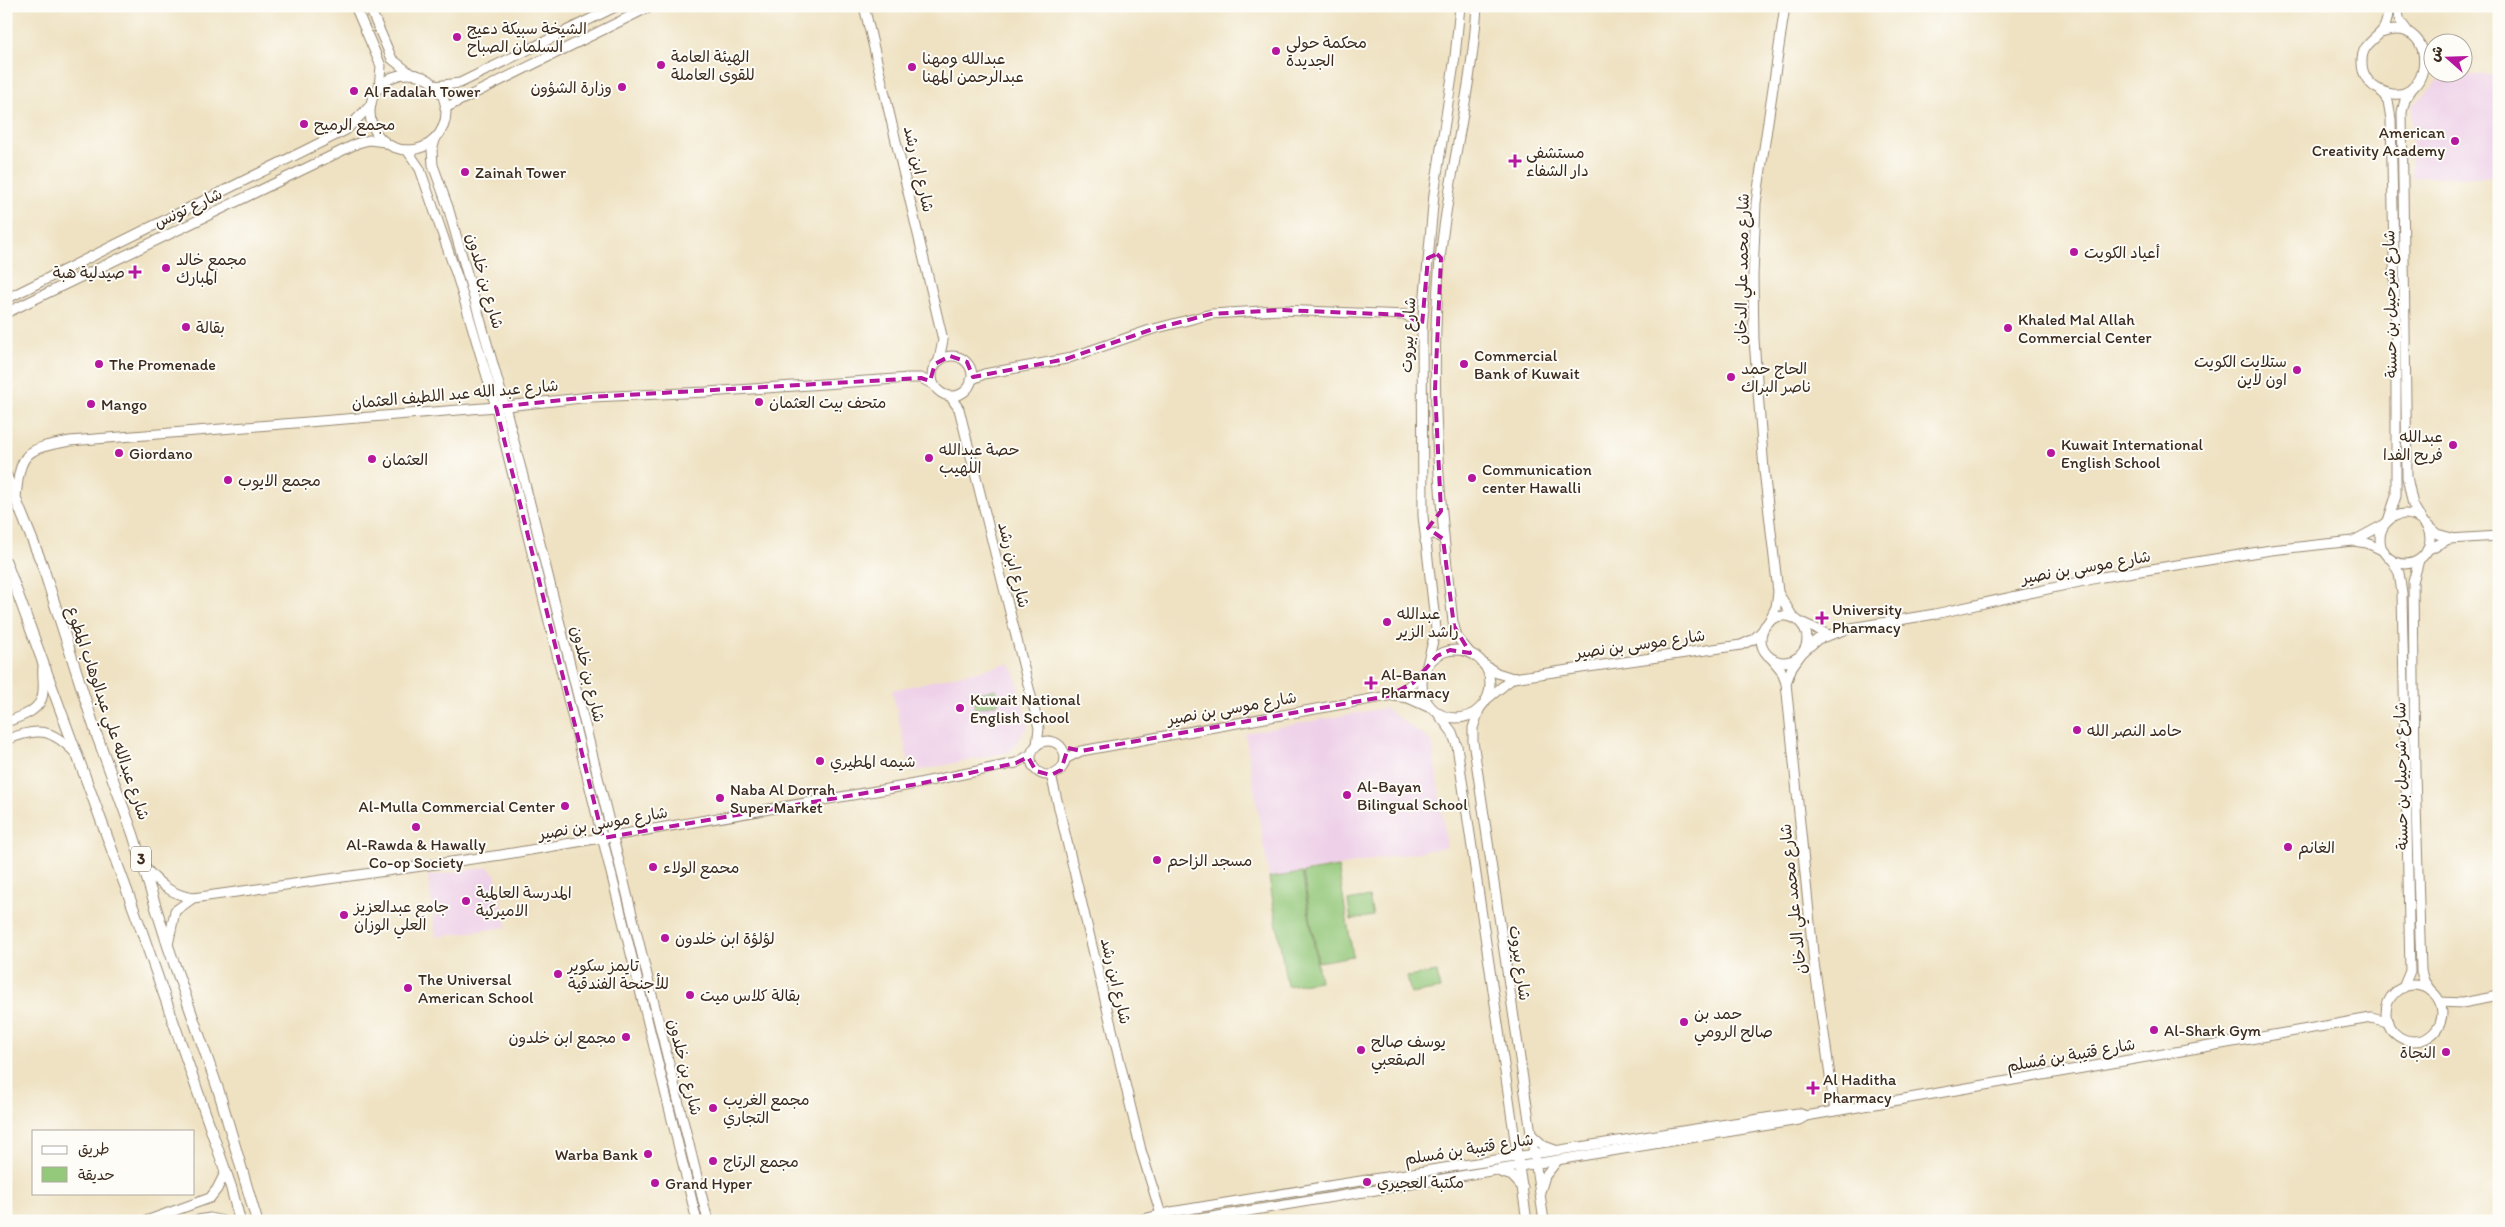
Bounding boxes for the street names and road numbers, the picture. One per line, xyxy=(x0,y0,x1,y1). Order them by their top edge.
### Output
street label: شارع ابن رشد xyxy=(898,124,938,214)
street label: شارع تونس xyxy=(151,184,226,234)
street label: شارع محمد علي الدخان xyxy=(1731,193,1758,345)
street label: شارع شرحبيل بن حسنة xyxy=(2379,230,2403,378)
street label: شارع بن خلدون xyxy=(460,231,508,332)
street label: شارع بيروت xyxy=(1397,297,1421,373)
street label: شارع عبد الله عبد اللطيف العثمان xyxy=(351,375,559,415)
street label: شارع ابن رشد xyxy=(992,520,1034,610)
street label: شارع موسى بن نصير xyxy=(2018,546,2153,590)
street label: شارع عبدالله علي عبدالوهاب المطوع xyxy=(58,603,154,824)
street label: شارع بن خلدون xyxy=(565,624,609,725)
street label: شارع موسى بن نصير xyxy=(1572,625,1707,665)
street label: شارع موسى بن نصير xyxy=(1164,687,1299,731)
street label: شارع شرحبيل بن حسنة xyxy=(2390,702,2414,850)
street label: شارع موسى بن نصير xyxy=(535,802,670,846)
street label: شارع محمد علي الدخان xyxy=(1776,822,1815,975)
road number: 3 xyxy=(131,846,151,872)
street label: شارع بيروت xyxy=(1503,924,1535,1002)
street label: شارع ابن رشد xyxy=(1095,936,1135,1026)
street label: شارع بن خلدون xyxy=(662,1017,706,1118)
street label: شارع قتيبة بن مُسلم xyxy=(2005,1034,2137,1079)
street label: شارع قتيبة بن مُسلم xyxy=(1403,1129,1535,1172)

